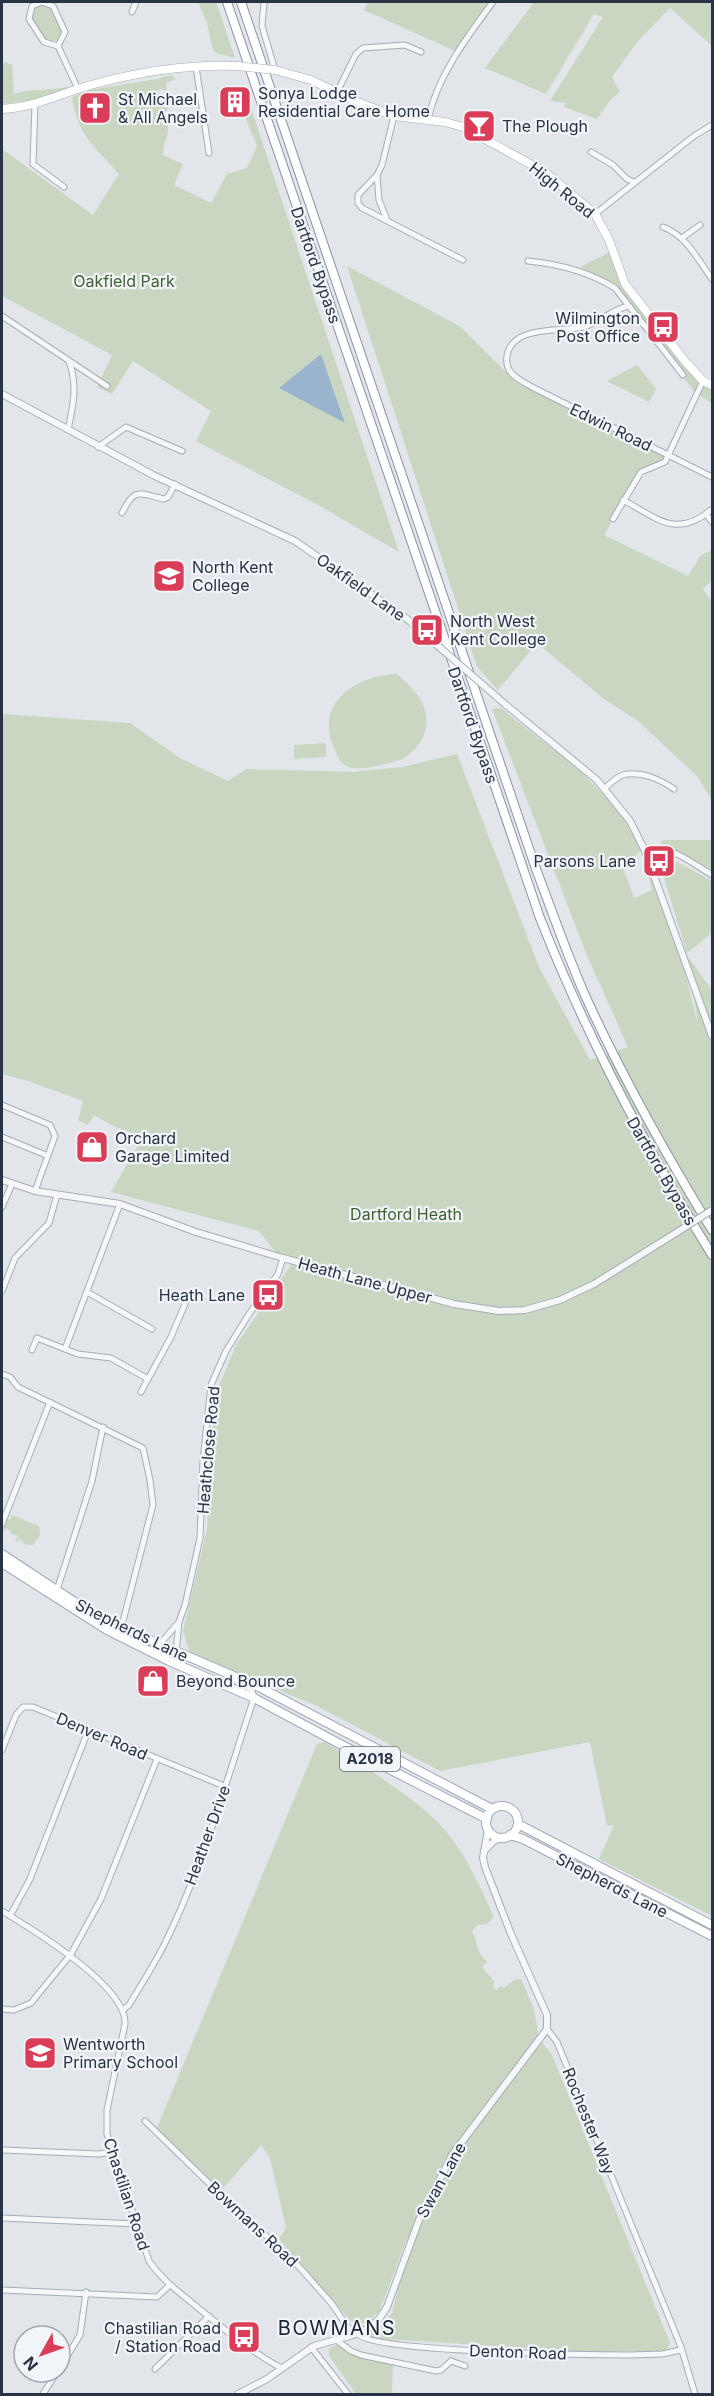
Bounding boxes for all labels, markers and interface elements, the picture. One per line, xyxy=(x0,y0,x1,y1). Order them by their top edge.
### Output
place label: Sonya Lodge Residential Care Home xyxy=(258,83,430,121)
building icon: Sonya Lodge Residential Care Home xyxy=(217,84,253,120)
place label: St Michael & All Angels xyxy=(118,89,208,127)
church icon: St Michael & All Angels xyxy=(77,90,113,126)
bar icon: The Plough xyxy=(461,108,497,144)
place label: The Plough xyxy=(502,116,588,136)
street label: High Road xyxy=(525,158,599,222)
street label: Dartford Bypass xyxy=(287,204,345,326)
park label: Oakfield Park xyxy=(73,271,175,291)
place label: Wilmington Post Office xyxy=(555,308,640,346)
bus stop icon: Wilmington Post Office xyxy=(645,309,681,345)
street label: Edwin Road xyxy=(567,399,655,455)
street label: Oakfield Lane xyxy=(313,549,409,625)
place label: North Kent College xyxy=(192,557,273,595)
school or university icon: North Kent College xyxy=(151,558,187,594)
place label: North West Kent College xyxy=(450,611,546,649)
bus stop icon: North West Kent College xyxy=(409,612,445,648)
street label: Dartford Bypass xyxy=(444,664,502,786)
bus stop icon: Parsons Lane xyxy=(641,843,677,879)
place label: Parsons Lane xyxy=(534,851,636,871)
street label: Dartford Bypass xyxy=(623,1113,701,1229)
place label: Orchard Garage Limited xyxy=(115,1128,230,1166)
shop icon: Orchard Garage Limited xyxy=(74,1129,110,1165)
park label: Dartford Heath xyxy=(350,1204,462,1224)
street label: Heath Lane Upper xyxy=(296,1253,434,1307)
bus stop icon: Heath Lane xyxy=(250,1277,286,1313)
place label: Heath Lane xyxy=(159,1285,245,1305)
street label: Heathclose Road xyxy=(192,1385,224,1515)
street label: Shepherds Lane xyxy=(72,1594,192,1666)
shop icon: Beyond Bounce xyxy=(135,1663,171,1699)
place label: Beyond Bounce xyxy=(176,1671,295,1691)
street label: Denver Road xyxy=(53,1708,151,1764)
road number: A2018 xyxy=(340,1747,400,1771)
street label: Heather Drive xyxy=(180,1782,234,1888)
street label: Shepherds Lane xyxy=(553,1848,671,1922)
place label: Wentworth Primary School xyxy=(63,2034,178,2072)
school or university icon: Wentworth Primary School xyxy=(22,2035,58,2071)
street label: Rochester Way xyxy=(558,2065,620,2177)
street label: Chastilian Road xyxy=(99,2135,155,2253)
street label: Swan Lane xyxy=(412,2139,470,2221)
street label: Bowmans Road xyxy=(203,2177,303,2271)
district label: BOWMANS xyxy=(278,2316,396,2340)
place label: Chastilian Road / Station Road xyxy=(104,2318,221,2356)
bus stop icon: Chastilian Road / Station Road xyxy=(226,2319,262,2355)
north arrow xyxy=(12,2324,72,2384)
street label: Denton Road xyxy=(469,2340,567,2364)
text: N xyxy=(19,2353,42,2375)

